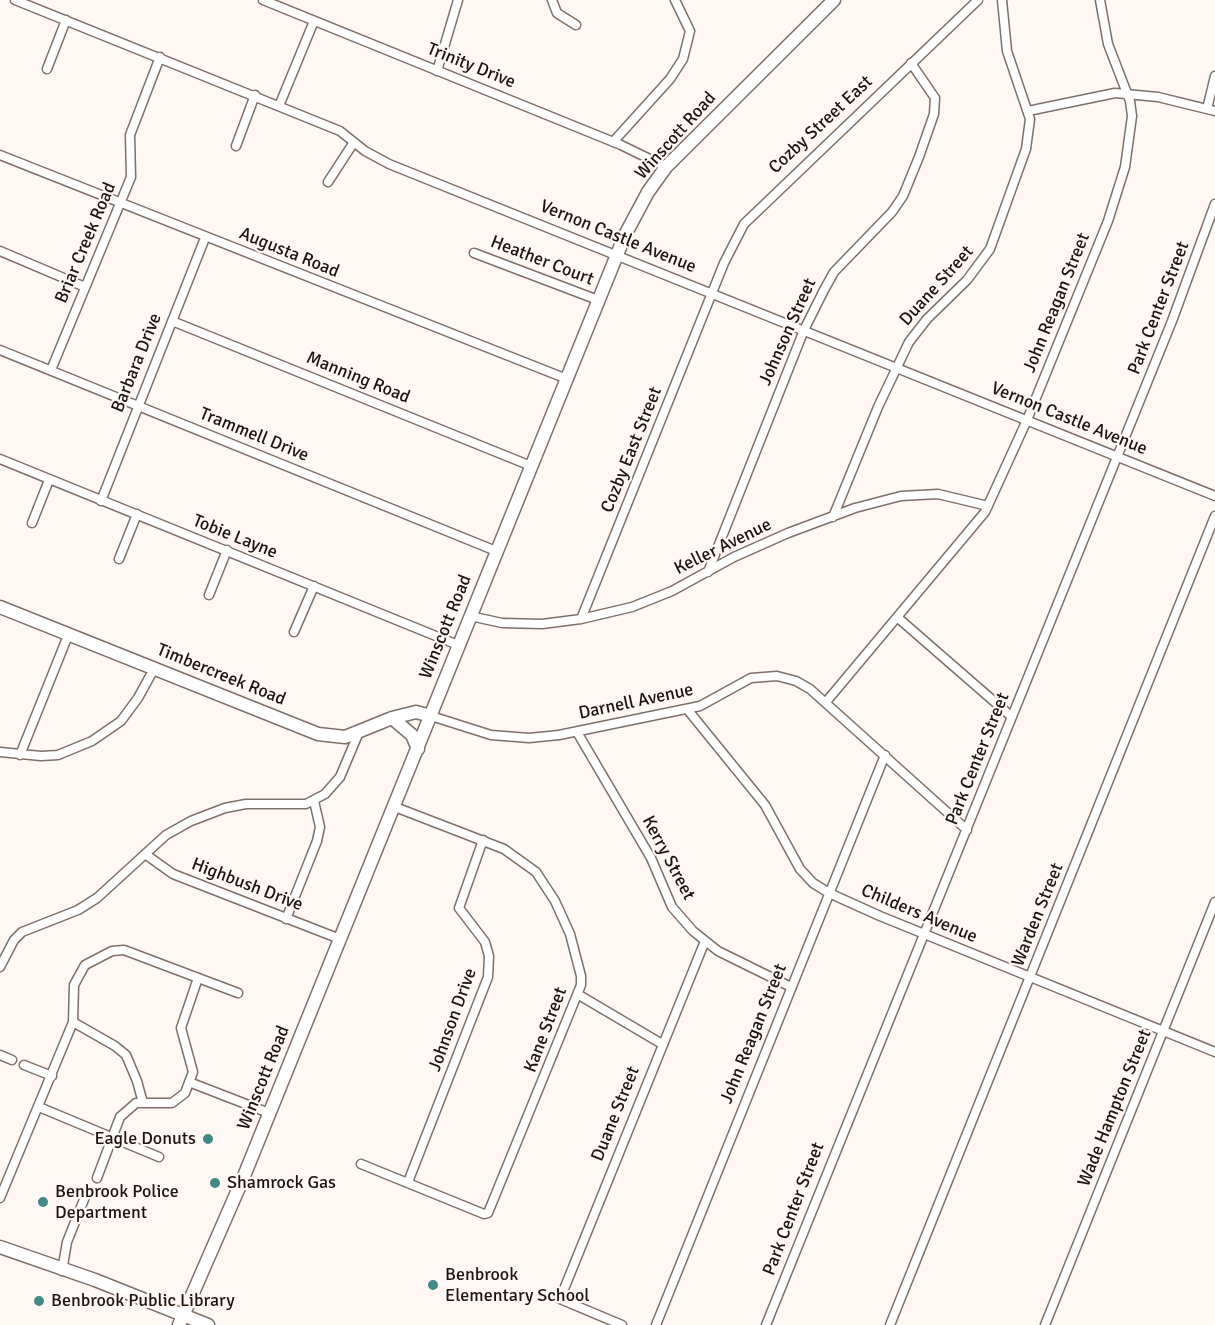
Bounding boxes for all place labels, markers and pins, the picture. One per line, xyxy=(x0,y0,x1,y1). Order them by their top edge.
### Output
place label: Eagle Donuts xyxy=(94,1128,196,1150)
marker: Eagle Donuts xyxy=(201,1132,215,1146)
place label: Shamrock Gas xyxy=(227,1172,336,1194)
marker: Shamrock Gas xyxy=(208,1176,222,1190)
place label: Benbrook Police Department xyxy=(55,1181,179,1224)
marker: Benbrook Police Department xyxy=(36,1195,50,1209)
place label: Benbrook Elementary School xyxy=(445,1264,590,1306)
marker: Benbrook Elementary School xyxy=(426,1278,440,1292)
place label: Benbrook Public Library xyxy=(51,1290,235,1312)
marker: Benbrook Public Library xyxy=(32,1294,46,1308)

